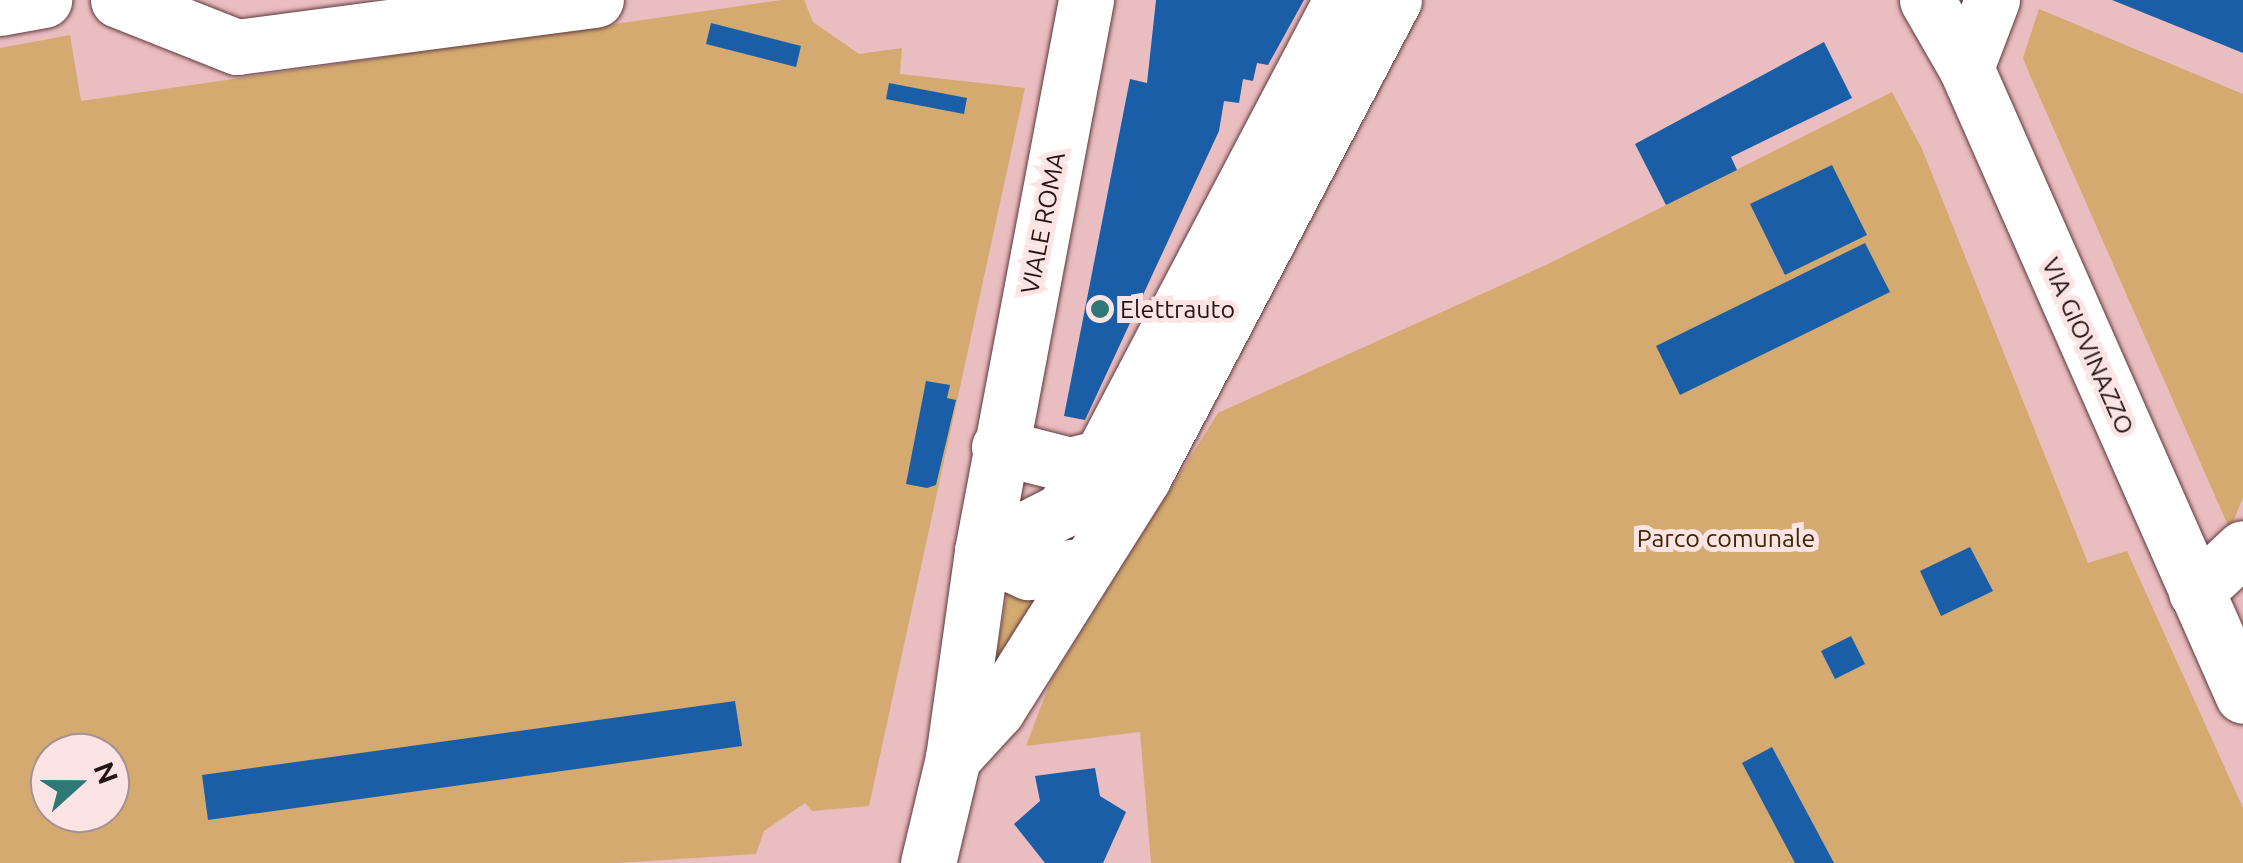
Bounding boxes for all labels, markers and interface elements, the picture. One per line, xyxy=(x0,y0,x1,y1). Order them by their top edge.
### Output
street label: VIALE ROMA xyxy=(1015,149,1071,297)
street label: VIA GIOVINAZZO xyxy=(2036,253,2140,439)
place label: Elettrauto xyxy=(1120,294,1235,324)
marker: Elettrauto xyxy=(1089,298,1111,320)
park label: Parco comunale xyxy=(1637,523,1815,553)
north arrow xyxy=(30,733,130,833)
text: N xyxy=(88,757,125,788)

